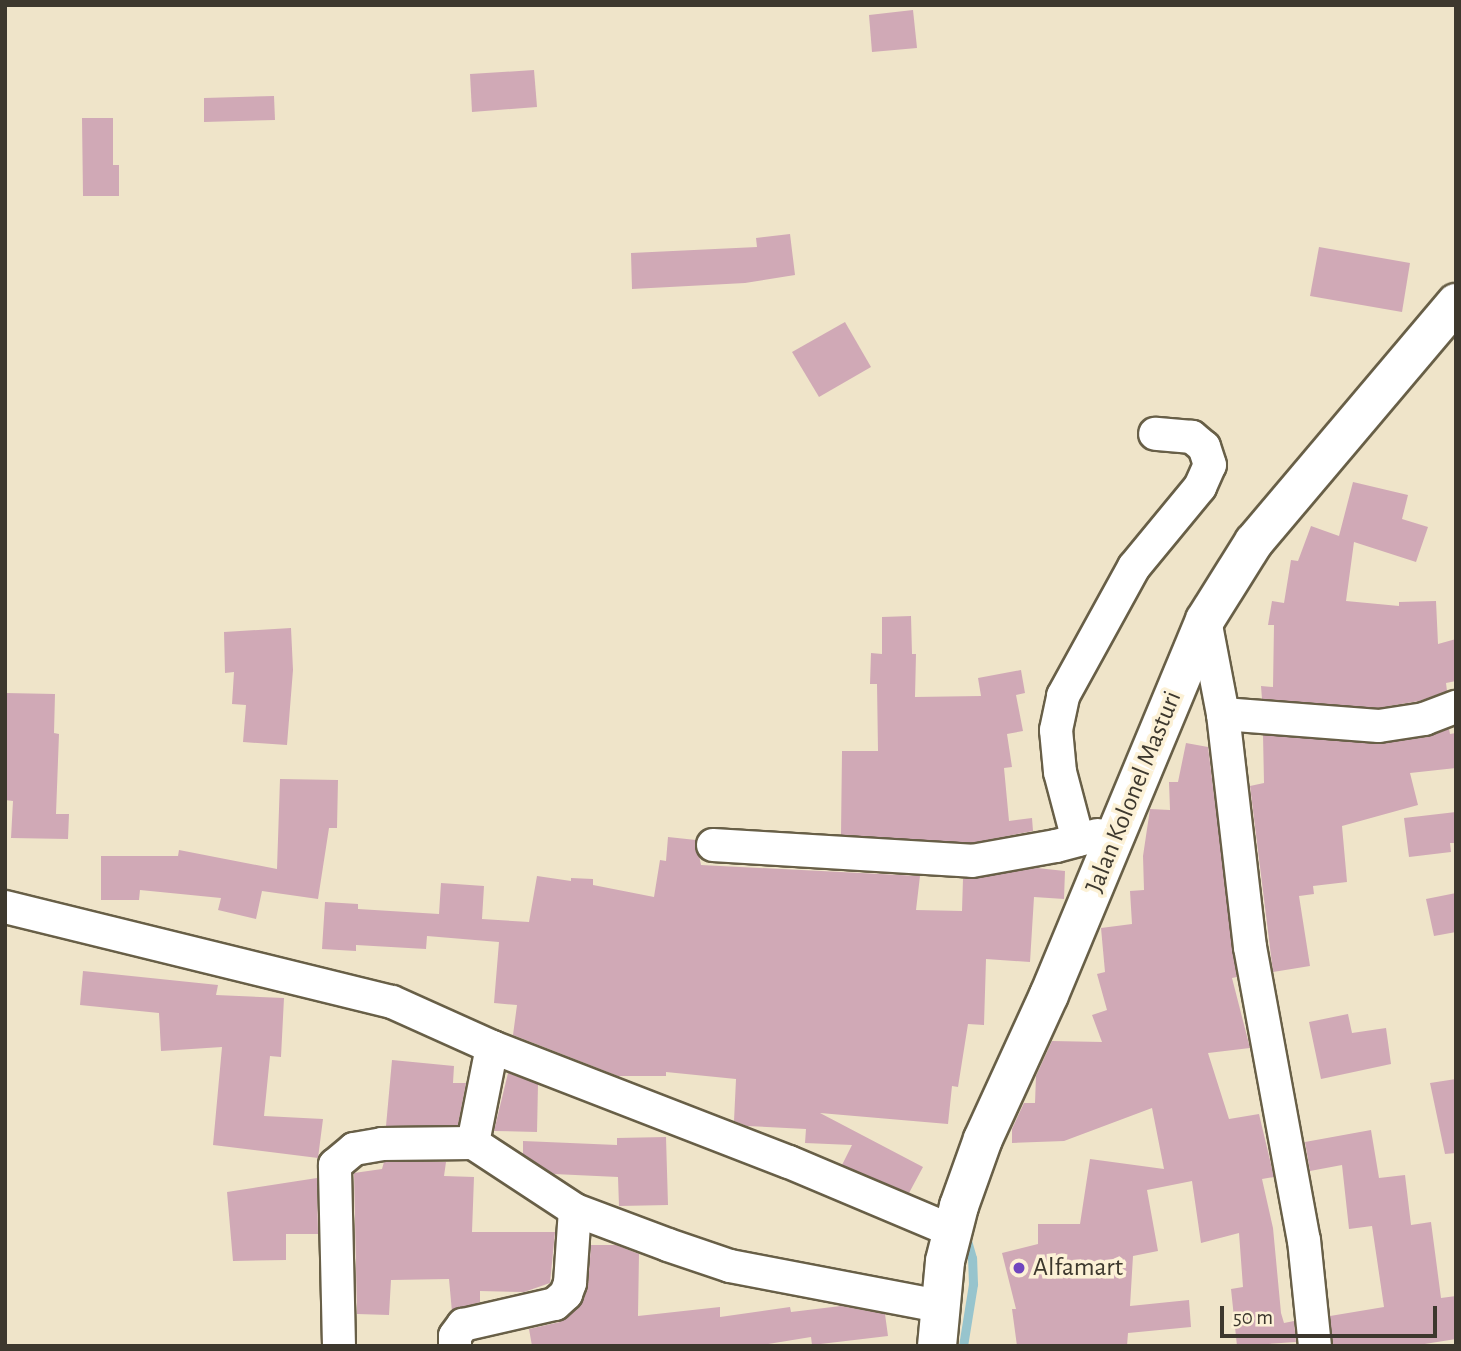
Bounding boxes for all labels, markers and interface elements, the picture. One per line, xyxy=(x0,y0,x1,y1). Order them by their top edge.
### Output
street label: Jalan Kolonel Masturi xyxy=(1079,687,1189,897)
place label: Alfamart xyxy=(1033,1252,1123,1284)
marker: Alfamart xyxy=(1011,1260,1027,1276)
scale bar xyxy=(1223,1292,1440,1336)
text: 50 m xyxy=(1233,1307,1273,1328)

